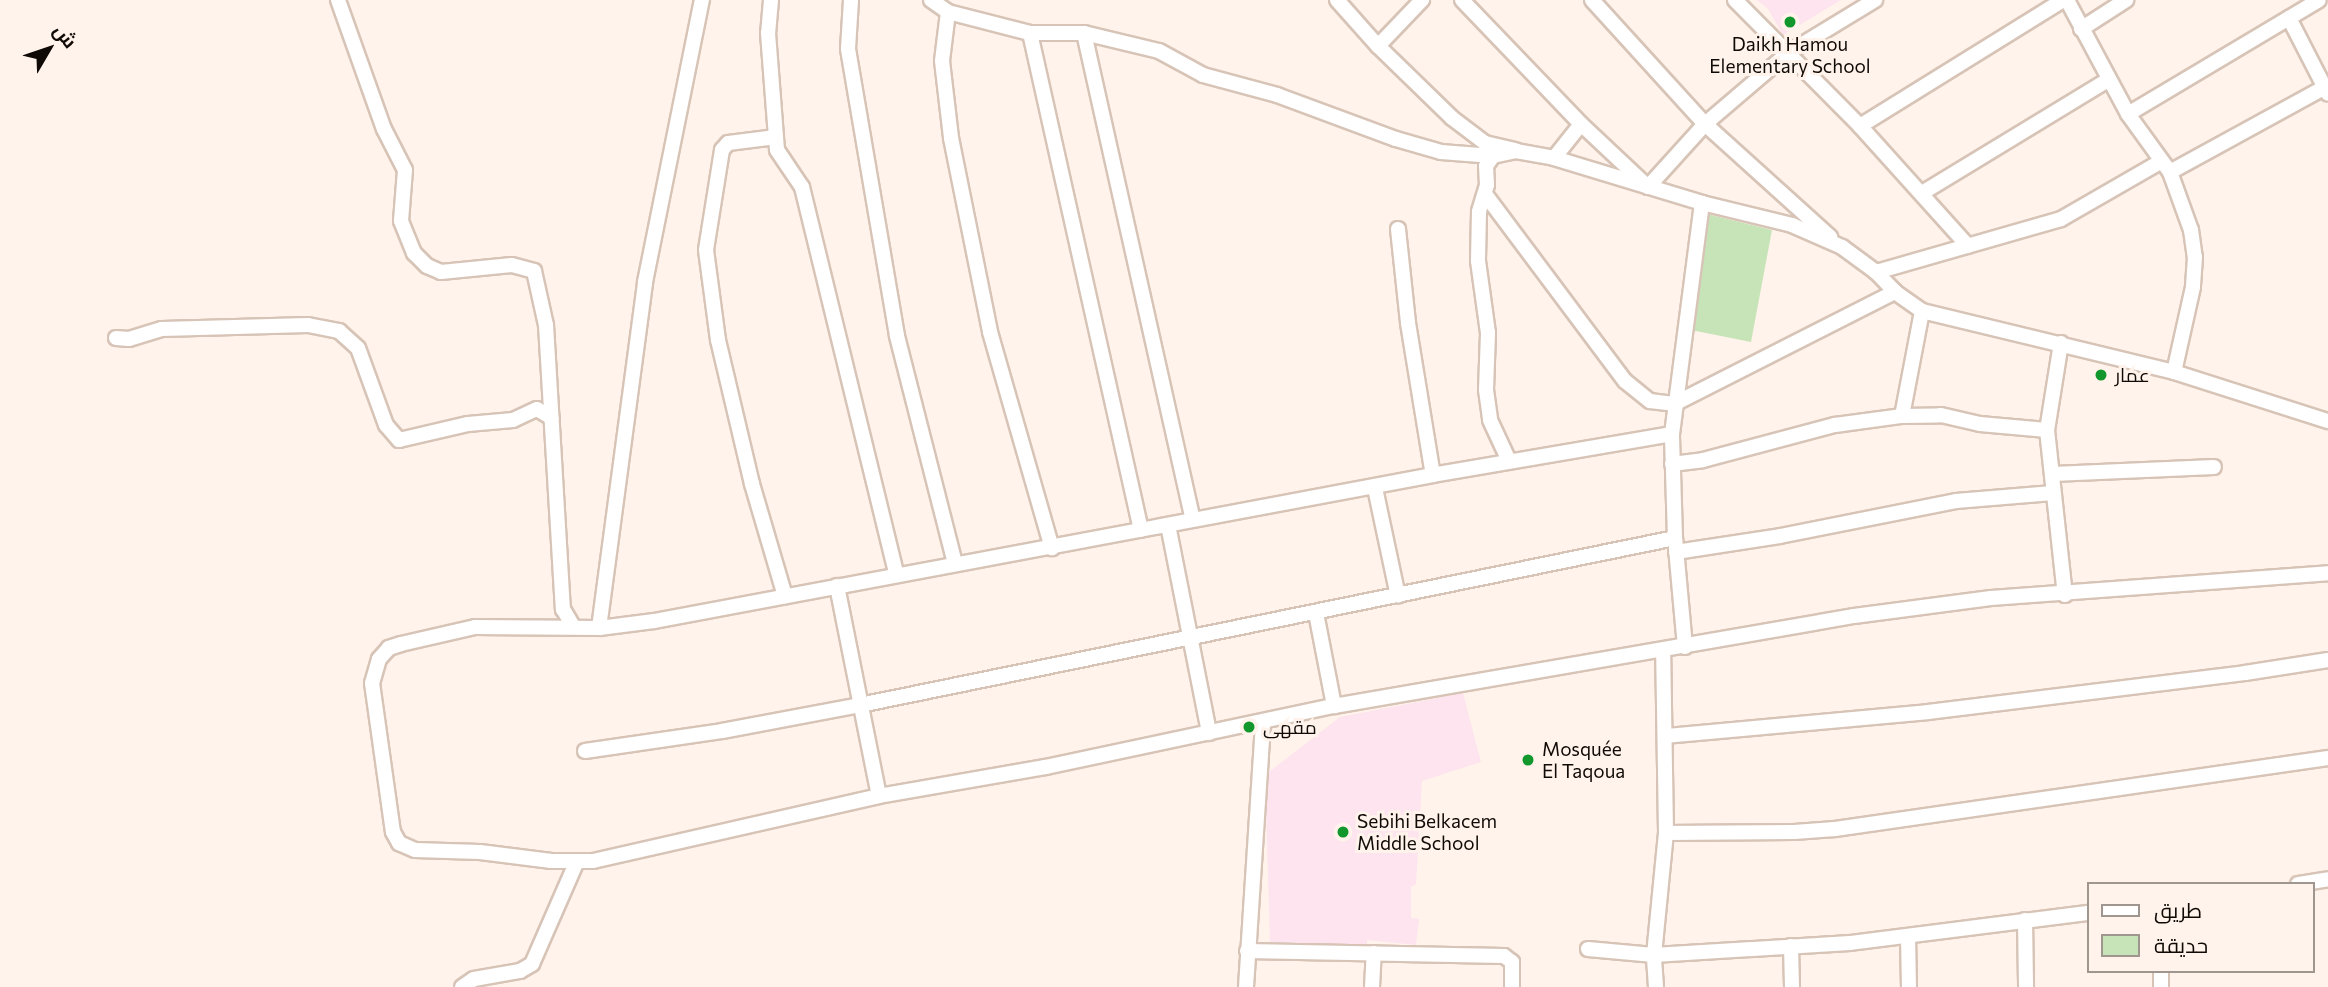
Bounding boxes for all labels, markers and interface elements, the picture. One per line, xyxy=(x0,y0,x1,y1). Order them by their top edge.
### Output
north arrow xyxy=(14,14,84,84)
marker: Daikh Hamou Elementary School xyxy=(1782,14,1798,30)
text: ش xyxy=(49,19,82,52)
place label: Daikh Hamou Elementary School xyxy=(1709,33,1871,77)
place label: عمار xyxy=(2115,364,2150,386)
marker: عمار xyxy=(2093,367,2109,383)
place label: مقهى xyxy=(1263,716,1317,738)
marker: مقهى xyxy=(1241,719,1257,735)
place label: Mosquée El Taqoua xyxy=(1542,738,1625,782)
marker: Mosquée El Taqoua xyxy=(1520,752,1536,768)
place label: Sebihi Belkacem Middle School xyxy=(1357,810,1497,854)
marker: Sebihi Belkacem Middle School xyxy=(1335,824,1351,840)
legend xyxy=(2086,882,2314,973)
text: طريق xyxy=(2154,897,2202,922)
text: حديقة xyxy=(2154,932,2208,957)

